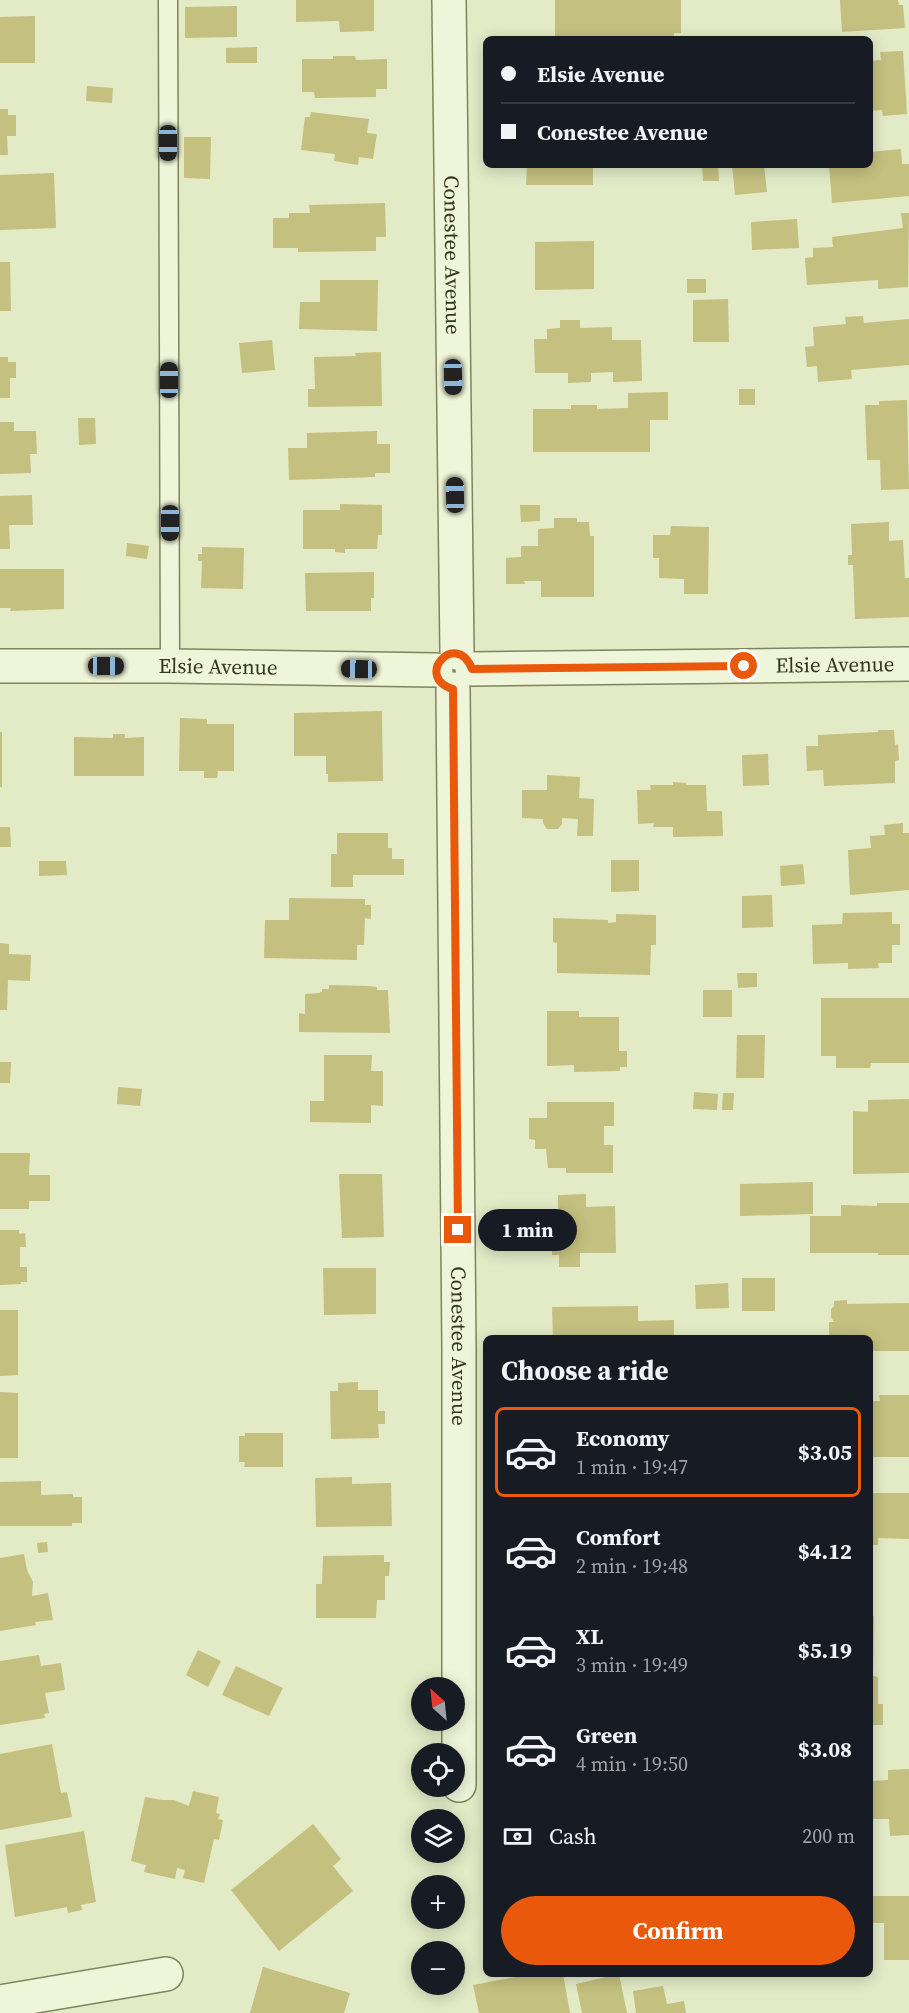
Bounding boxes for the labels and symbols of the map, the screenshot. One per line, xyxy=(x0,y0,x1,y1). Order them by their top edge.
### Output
car xyxy=(159,125,177,161)
street label: Conestee Avenue xyxy=(437,175,468,335)
car xyxy=(444,359,462,395)
car xyxy=(160,362,178,398)
car xyxy=(446,477,464,513)
car xyxy=(161,505,179,541)
street label: Elsie Avenue xyxy=(775,649,895,680)
street label: Elsie Avenue xyxy=(159,651,278,682)
route start xyxy=(730,652,757,679)
car xyxy=(88,657,124,675)
car xyxy=(341,660,377,678)
callout: 1 min xyxy=(479,1209,578,1251)
route end xyxy=(444,1216,471,1243)
street label: Conestee Avenue xyxy=(444,1266,474,1426)
north arrow xyxy=(411,1677,465,1731)

